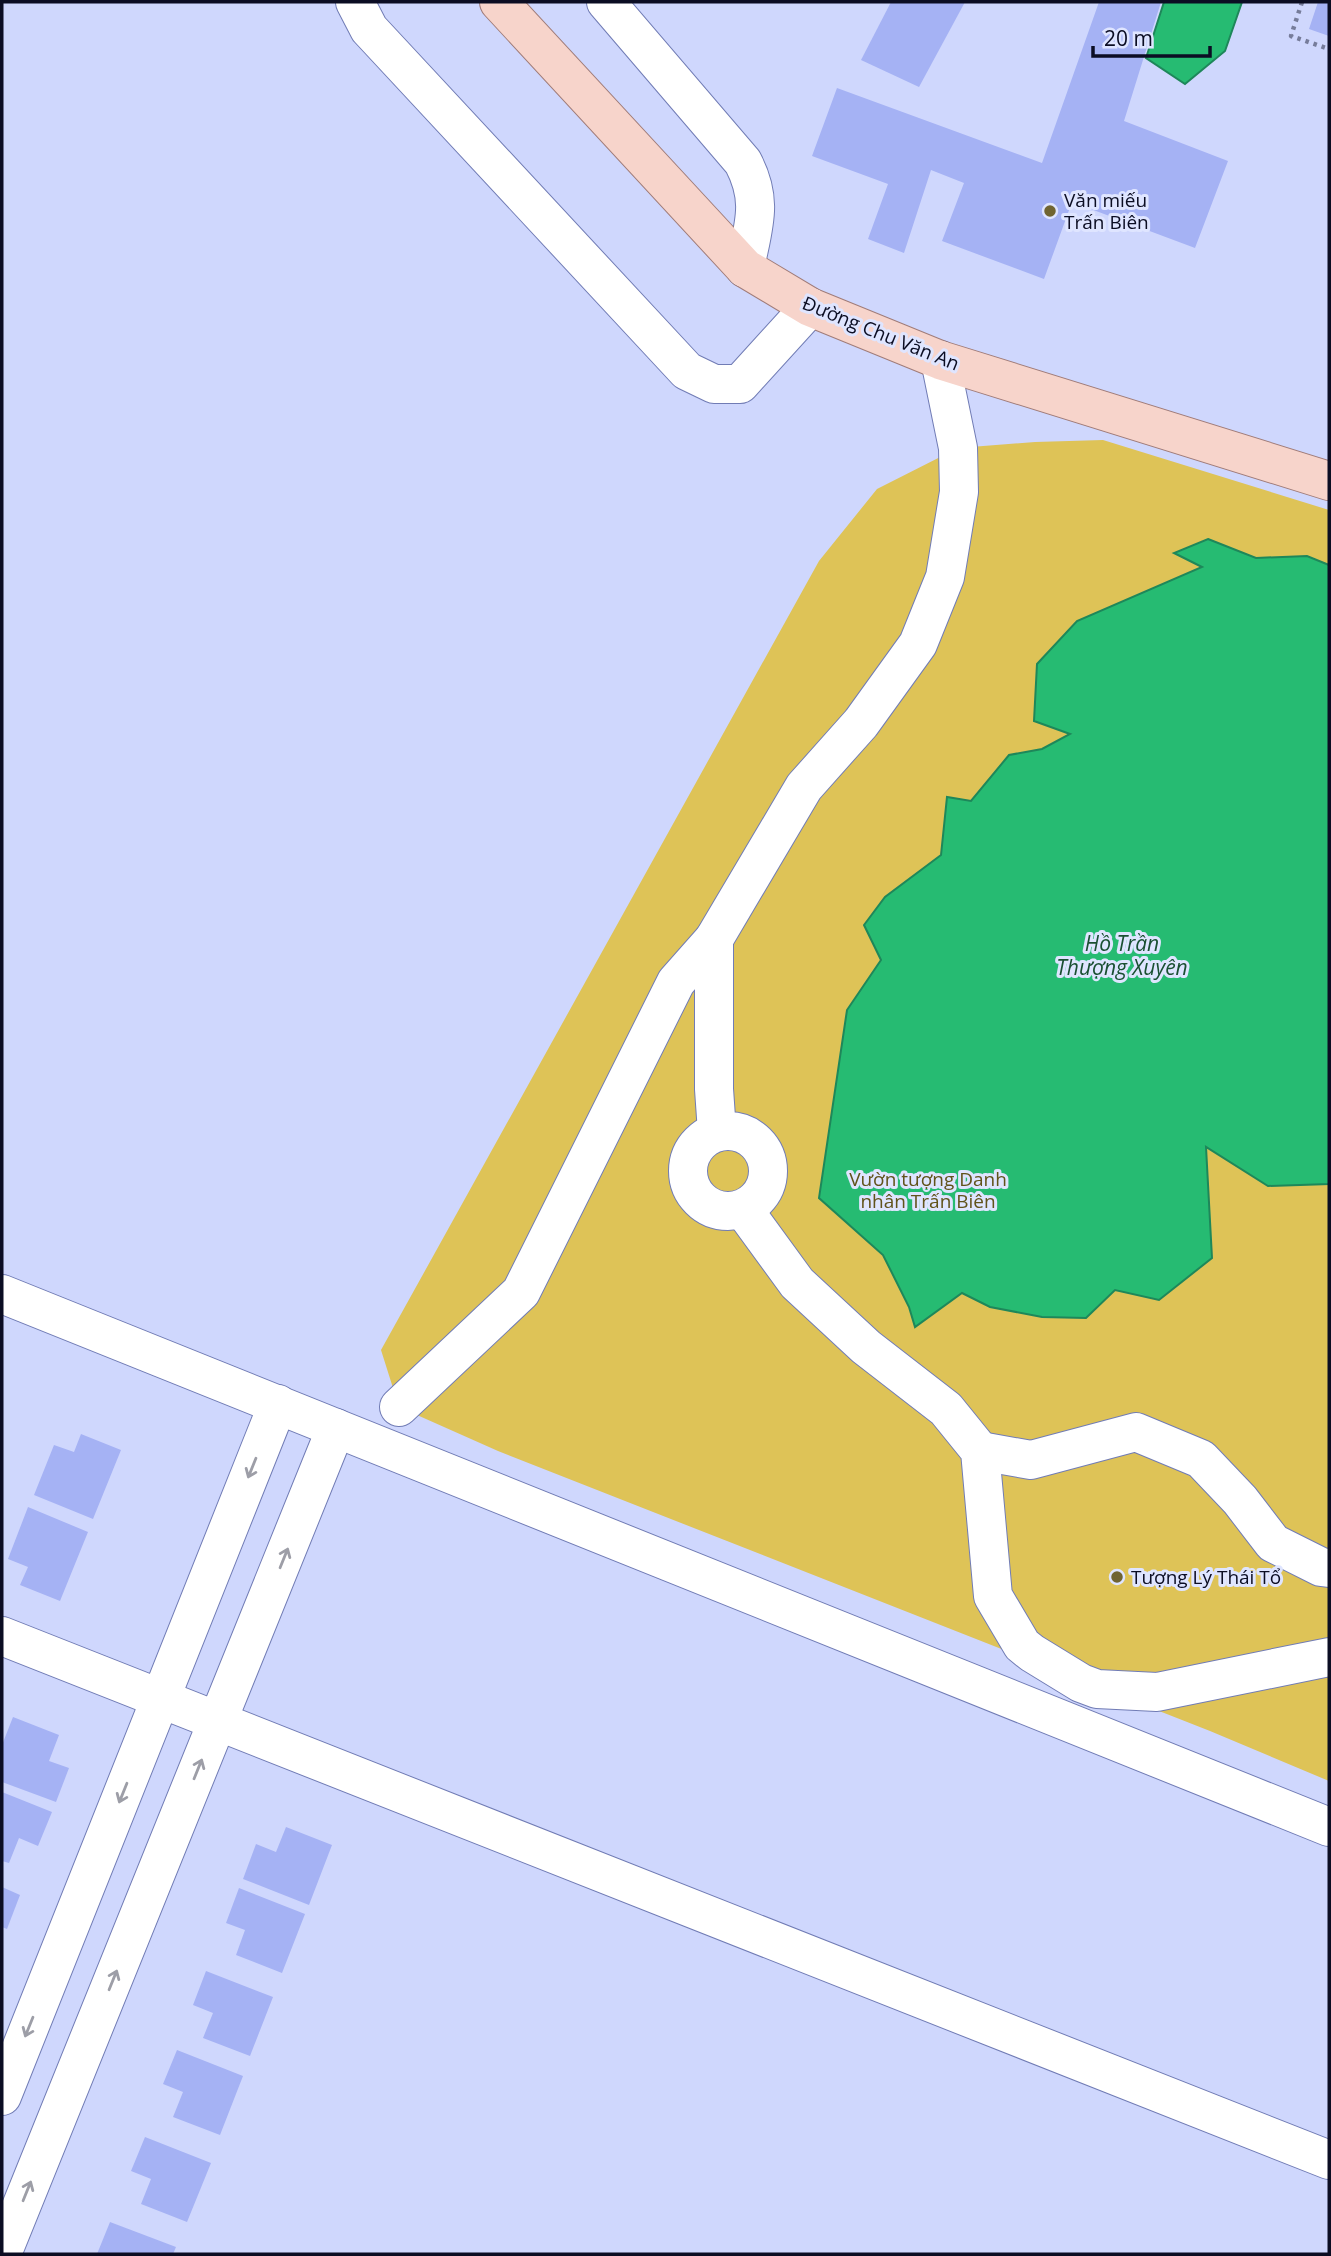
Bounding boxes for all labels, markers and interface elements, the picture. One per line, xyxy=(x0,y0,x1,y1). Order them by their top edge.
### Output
scale bar xyxy=(1093,14,1210,58)
text: 20 m xyxy=(1104,24,1153,52)
place label: Văn miếu Trấn Biên xyxy=(1064,187,1149,235)
marker: Văn miếu Trấn Biên xyxy=(1042,203,1058,219)
street label: Đường Chu Văn An xyxy=(799,290,963,376)
water label: Hồ Trần Thượng Xuyên xyxy=(1056,929,1188,981)
park label: Vườn tượng Danh nhân Trấn Biên xyxy=(849,1166,1007,1214)
one-way arrow xyxy=(245,1456,258,1478)
one-way arrow xyxy=(278,1548,291,1570)
place label: Tượng Lý Thái Tổ xyxy=(1131,1564,1281,1590)
marker: Tượng Lý Thái Tổ xyxy=(1109,1569,1125,1585)
one-way arrow xyxy=(193,1759,206,1781)
one-way arrow xyxy=(115,1781,128,1803)
one-way arrow xyxy=(107,1970,120,1991)
one-way arrow xyxy=(22,2015,35,2037)
one-way arrow xyxy=(22,2181,35,2202)

